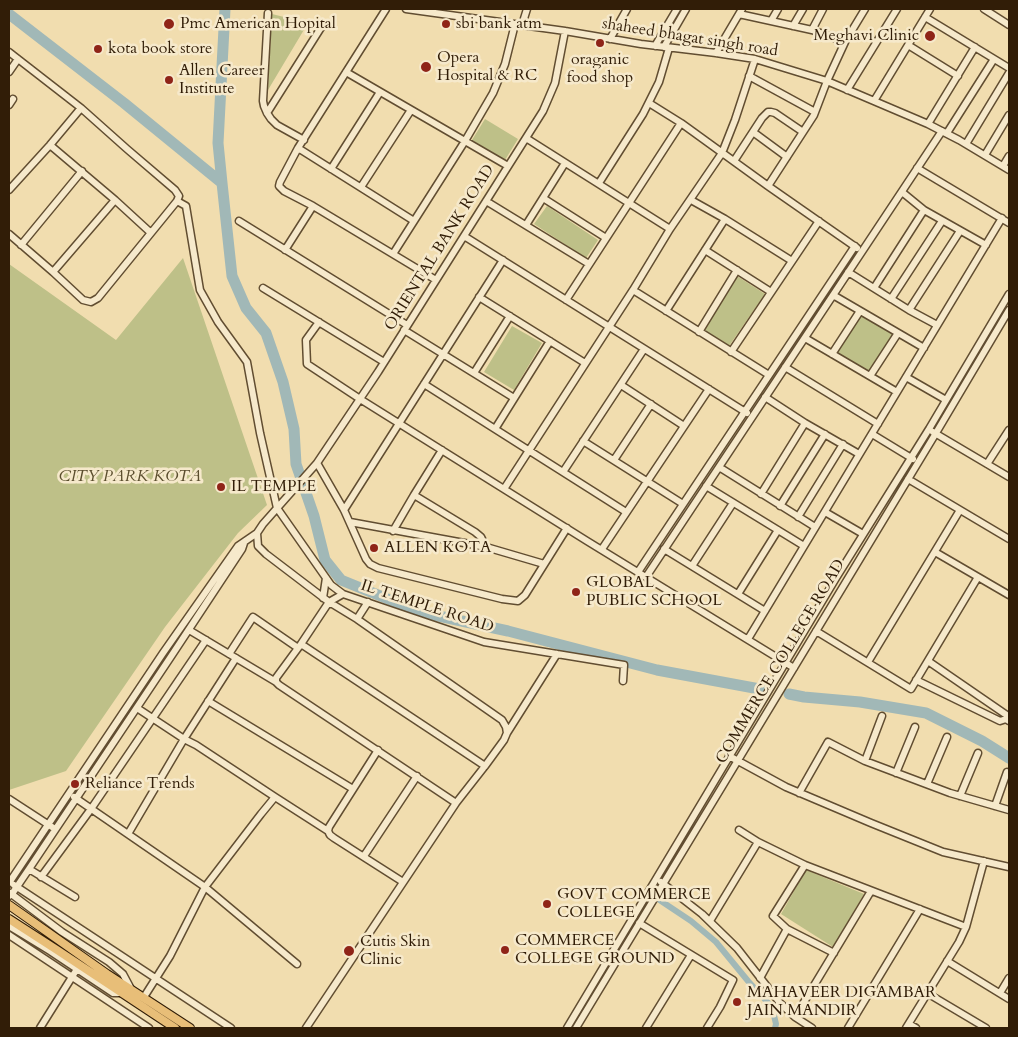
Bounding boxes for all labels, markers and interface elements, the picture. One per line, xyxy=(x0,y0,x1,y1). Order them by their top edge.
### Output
place label: Pmc American Hopital xyxy=(180,14,336,34)
place label: sbi bank atm xyxy=(456,14,542,34)
street label: shaheed bhagat singh road xyxy=(601,15,779,61)
marker: Pmc American Hopital xyxy=(162,17,176,31)
marker: sbi bank atm xyxy=(440,18,452,30)
place label: Meghavi Clinic xyxy=(813,26,919,46)
marker: Meghavi Clinic xyxy=(923,29,937,43)
marker: oraganic food shop xyxy=(594,37,606,49)
place label: kota book store xyxy=(108,39,212,59)
marker: kota book store xyxy=(92,43,104,55)
place label: Opera Hospital & RC xyxy=(437,48,537,86)
place label: oraganic food shop xyxy=(567,50,633,88)
marker: Opera Hospital & RC xyxy=(419,60,433,74)
place label: Allen Career Institute xyxy=(179,61,265,99)
marker: Allen Career Institute xyxy=(163,74,175,86)
street label: ORIENTAL BANK ROAD xyxy=(381,161,499,335)
park label: CITY PARK KOTA xyxy=(59,467,201,487)
place label: IL TEMPLE xyxy=(231,477,316,497)
marker: IL TEMPLE xyxy=(215,481,227,493)
place label: ALLEN KOTA xyxy=(384,538,491,558)
marker: ALLEN KOTA xyxy=(368,542,380,554)
street label: COMMERCE COLLEGE ROAD xyxy=(712,556,850,768)
place label: GLOBAL PUBLIC SCHOOL xyxy=(586,573,722,611)
street label: IL TEMPLE ROAD xyxy=(358,576,496,638)
marker: GLOBAL PUBLIC SCHOOL xyxy=(570,586,582,598)
place label: Reliance Trends xyxy=(85,774,195,794)
marker: Reliance Trends xyxy=(69,778,81,790)
place label: GOVT COMMERCE COLLEGE xyxy=(557,885,711,923)
marker: GOVT COMMERCE COLLEGE xyxy=(541,898,553,910)
place label: COMMERCE COLLEGE GROUND xyxy=(515,931,674,969)
place label: Cutis Skin Clinic xyxy=(360,932,430,970)
marker: Cutis Skin Clinic xyxy=(342,944,356,958)
marker: COMMERCE COLLEGE GROUND xyxy=(499,944,511,956)
place label: MAHAVEER DIGAMBAR JAIN MANDIR xyxy=(747,983,936,1021)
marker: MAHAVEER DIGAMBAR JAIN MANDIR xyxy=(731,996,743,1008)

